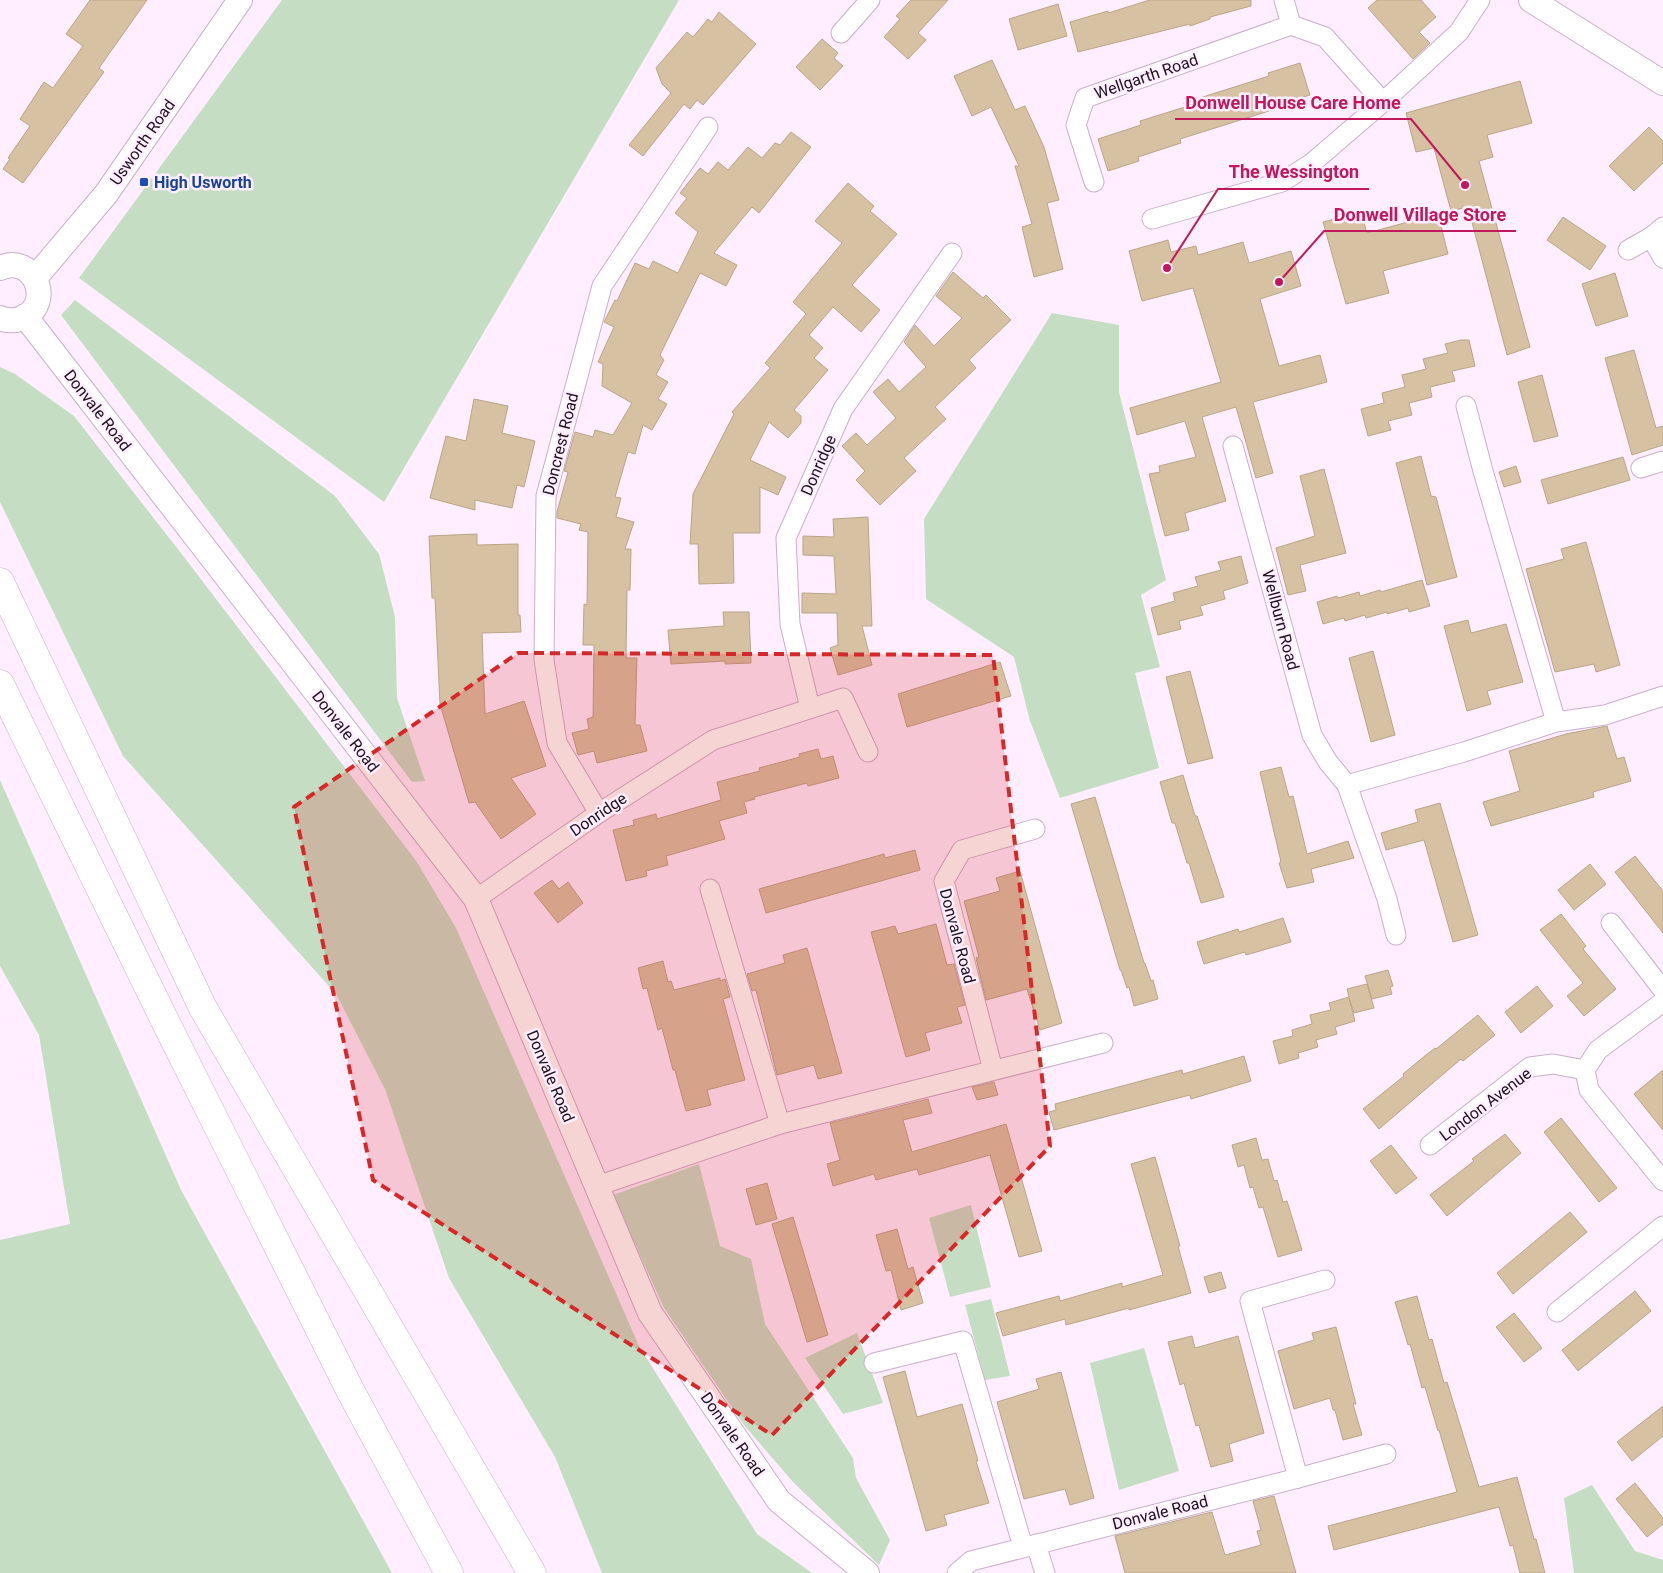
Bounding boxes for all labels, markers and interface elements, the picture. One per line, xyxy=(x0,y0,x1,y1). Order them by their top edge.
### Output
street label: Wellgarth Road xyxy=(1092,50,1201,103)
callout: Donwell House Care Home xyxy=(1175,86,1411,119)
text: Donwell House Care Home xyxy=(1185,92,1401,113)
street label: Usworth Road xyxy=(106,96,179,189)
callout: The Wessington xyxy=(1218,156,1369,189)
text: The Wessington xyxy=(1229,161,1359,182)
place label: High Usworth xyxy=(154,173,252,192)
marker: High Usworth xyxy=(138,176,150,188)
callout: Donwell Village Store xyxy=(1324,198,1516,231)
text: Donwell Village Store xyxy=(1334,204,1506,225)
street label: Donvale Road xyxy=(60,366,135,455)
street label: Doncrest Road xyxy=(539,391,582,497)
street label: Donridge xyxy=(797,432,840,498)
street label: Wellburn Road xyxy=(1258,568,1303,672)
street label: Donvale Road xyxy=(308,687,383,776)
street label: Donridge xyxy=(566,789,630,840)
street label: Donvale Road xyxy=(936,886,979,986)
street label: Donvale Road xyxy=(523,1027,578,1125)
street label: London Avenue xyxy=(1436,1064,1535,1145)
street label: Donvale Road xyxy=(697,1389,768,1480)
street label: Donvale Road xyxy=(1110,1491,1210,1534)

